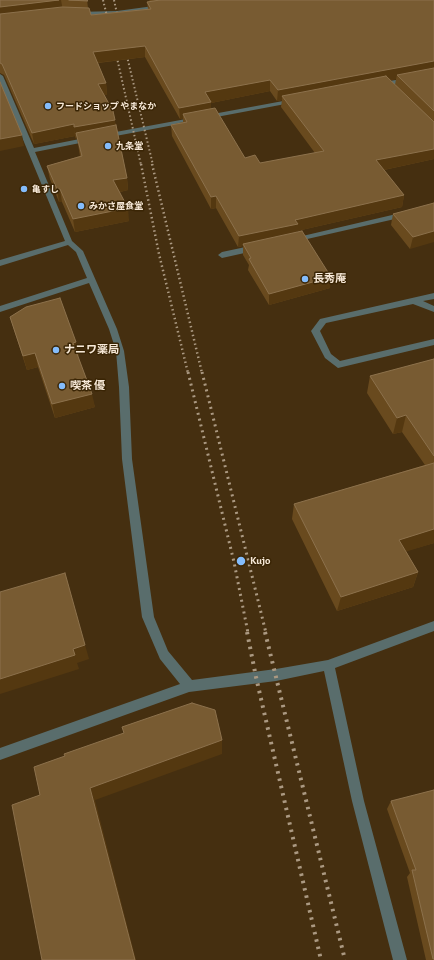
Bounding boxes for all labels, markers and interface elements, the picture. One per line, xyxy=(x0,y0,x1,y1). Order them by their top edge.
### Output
marker: フードショップ やまなか xyxy=(43,101,53,111)
place label: フードショップ やまなか xyxy=(56,101,156,111)
marker: 九条堂 xyxy=(103,141,113,151)
place label: 九条堂 xyxy=(116,141,143,151)
marker: 亀すし xyxy=(19,184,29,194)
place label: 亀すし xyxy=(32,184,59,194)
marker: みかさ屋食堂 xyxy=(76,201,86,211)
place label: みかさ屋食堂 xyxy=(89,201,143,211)
place label: 長秀庵 xyxy=(313,272,346,286)
marker: 長秀庵 xyxy=(300,274,310,284)
place label: ナニワ薬局 xyxy=(64,343,119,357)
marker: ナニワ薬局 xyxy=(51,345,61,355)
place label: 喫茶 優 xyxy=(70,379,105,393)
marker: 喫茶 優 xyxy=(57,381,67,391)
place label: Kujo xyxy=(250,554,271,568)
marker: Kujo xyxy=(235,555,247,567)

